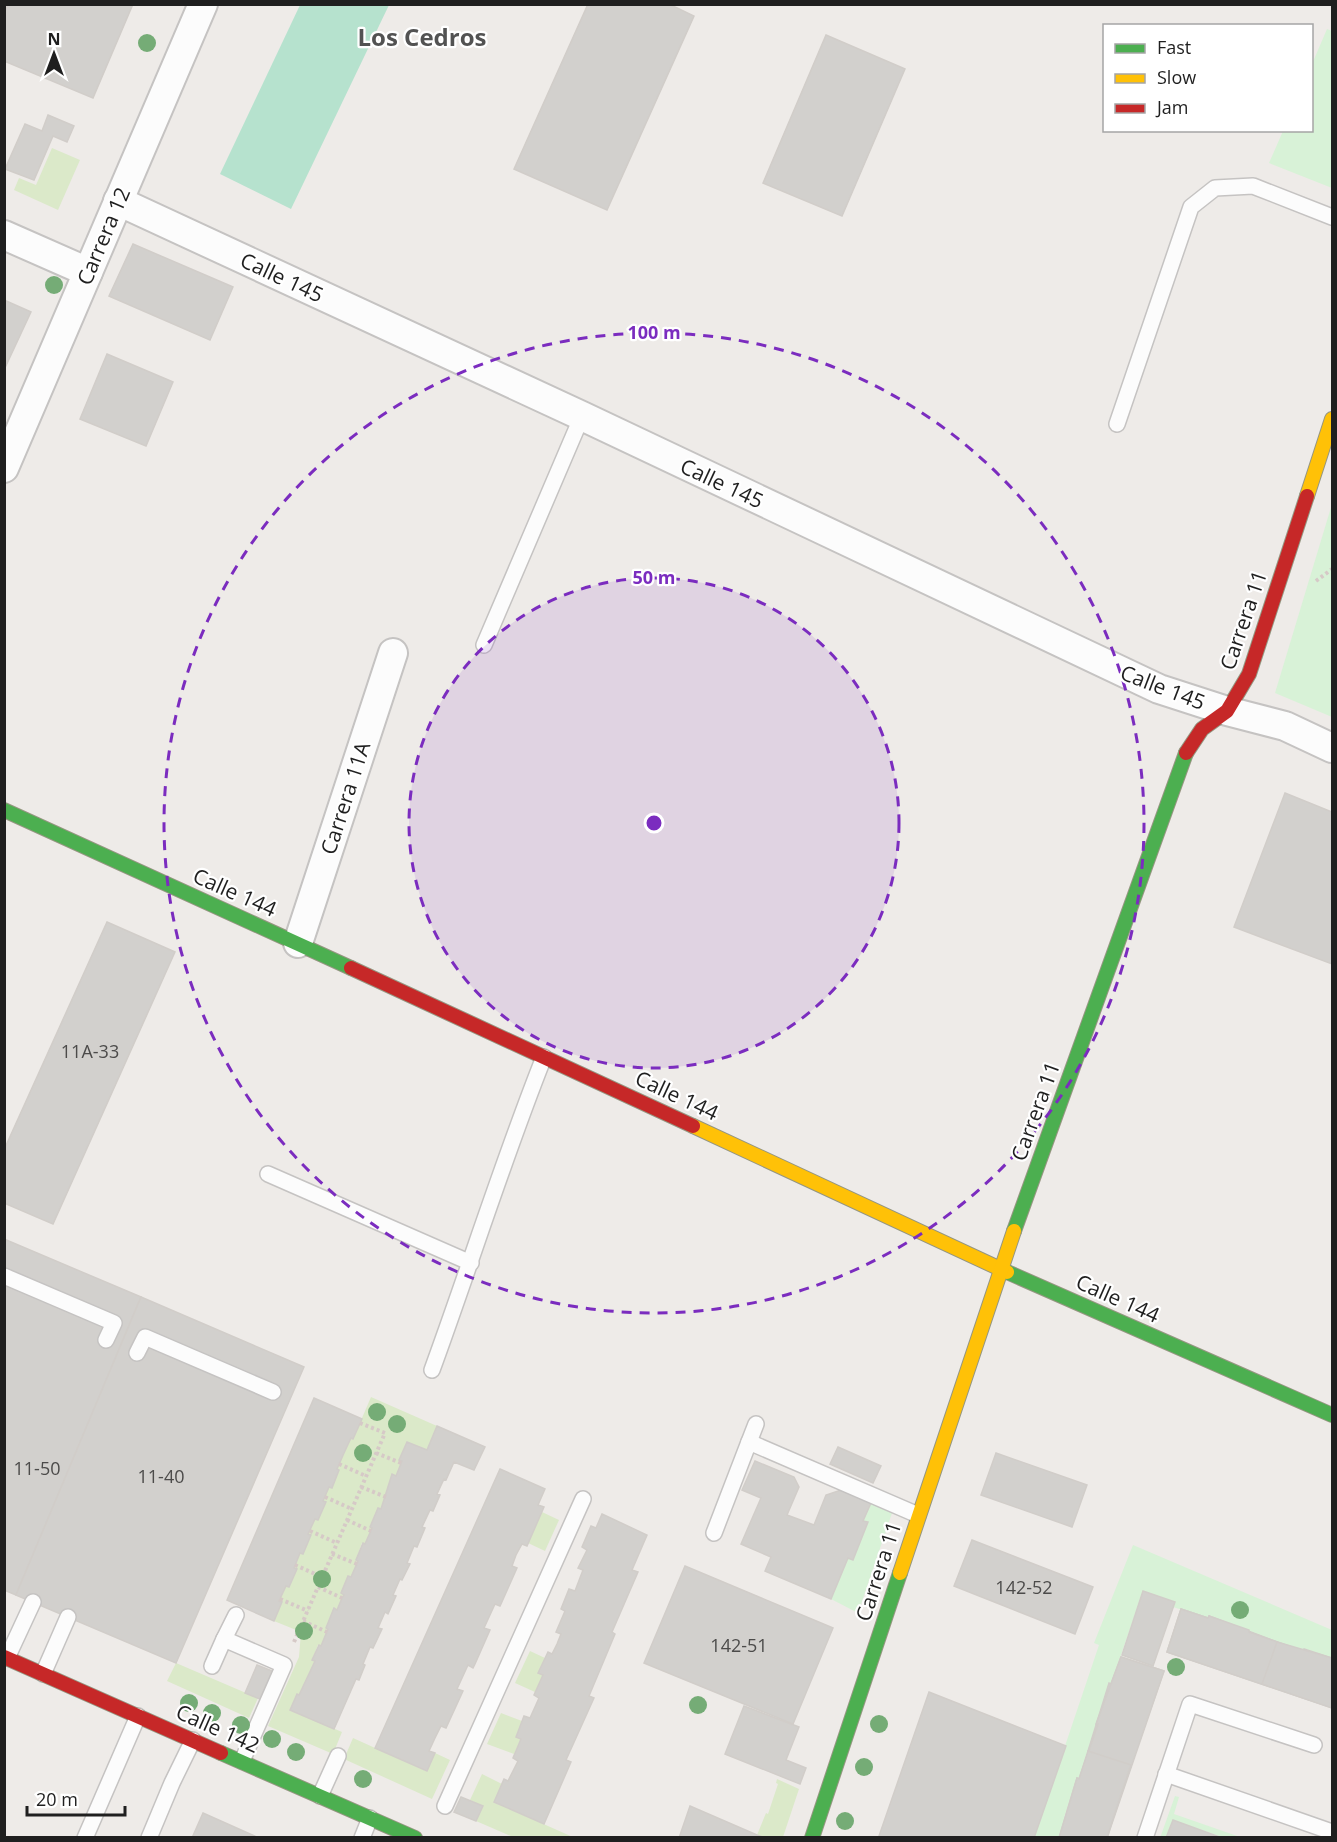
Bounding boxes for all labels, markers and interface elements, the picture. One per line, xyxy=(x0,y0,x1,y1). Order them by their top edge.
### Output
district label: Los Cedros xyxy=(358,20,487,53)
north arrow xyxy=(24,24,84,84)
legend xyxy=(1103,24,1313,132)
text: N xyxy=(47,28,61,50)
text: Fast xyxy=(1157,35,1191,59)
text: Slow xyxy=(1157,65,1196,89)
text: Jam xyxy=(1155,95,1189,119)
street label: Carrera 12 xyxy=(70,183,136,289)
street label: Calle 145 xyxy=(236,246,328,308)
text: 100 m xyxy=(627,320,681,344)
street label: Calle 145 xyxy=(676,452,768,514)
text: 50 m xyxy=(633,565,675,589)
street label: Carrera 11 xyxy=(1213,566,1273,674)
street label: Calle 145 xyxy=(1117,658,1209,716)
street label: Carrera 11A xyxy=(314,737,377,858)
centre of rings xyxy=(644,813,664,833)
street label: Calle 144 xyxy=(189,861,281,923)
house number: 11A-33 xyxy=(61,1039,119,1063)
street label: Carrera 11 xyxy=(1004,1058,1066,1164)
street label: Calle 144 xyxy=(631,1064,723,1126)
street label: Calle 144 xyxy=(1072,1267,1164,1329)
house number: 11-50 xyxy=(14,1456,60,1480)
house number: 11-40 xyxy=(138,1464,184,1488)
street label: Carrera 11 xyxy=(849,1517,907,1625)
house number: 142-52 xyxy=(995,1575,1053,1599)
house number: 142-51 xyxy=(710,1633,768,1657)
street label: Calle 142 xyxy=(172,1697,264,1759)
scale bar xyxy=(27,1779,124,1817)
text: 20 m xyxy=(36,1787,78,1811)

